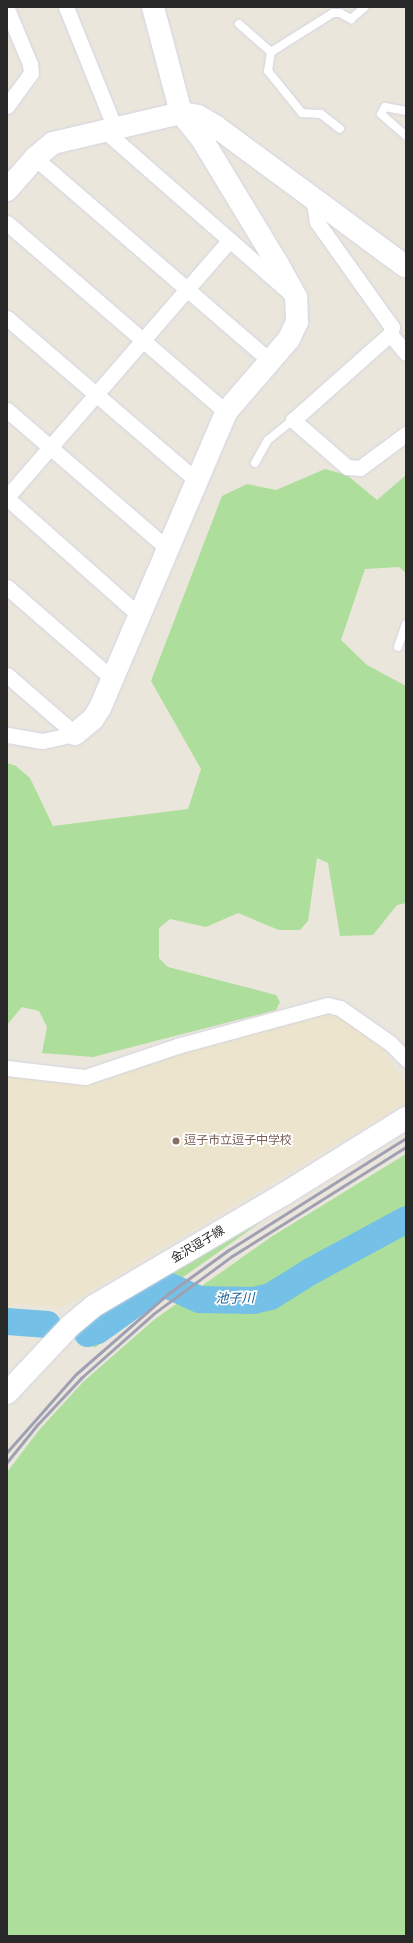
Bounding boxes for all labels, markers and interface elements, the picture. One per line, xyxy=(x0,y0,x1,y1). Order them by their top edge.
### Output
place label: 逗子市立逗子中学校 xyxy=(184,1134,292,1148)
marker: 逗子市立逗子中学校 xyxy=(171,1136,181,1146)
street label: 金沢逗子線 xyxy=(169,1223,227,1267)
water label: 池子川 xyxy=(215,1291,255,1307)

